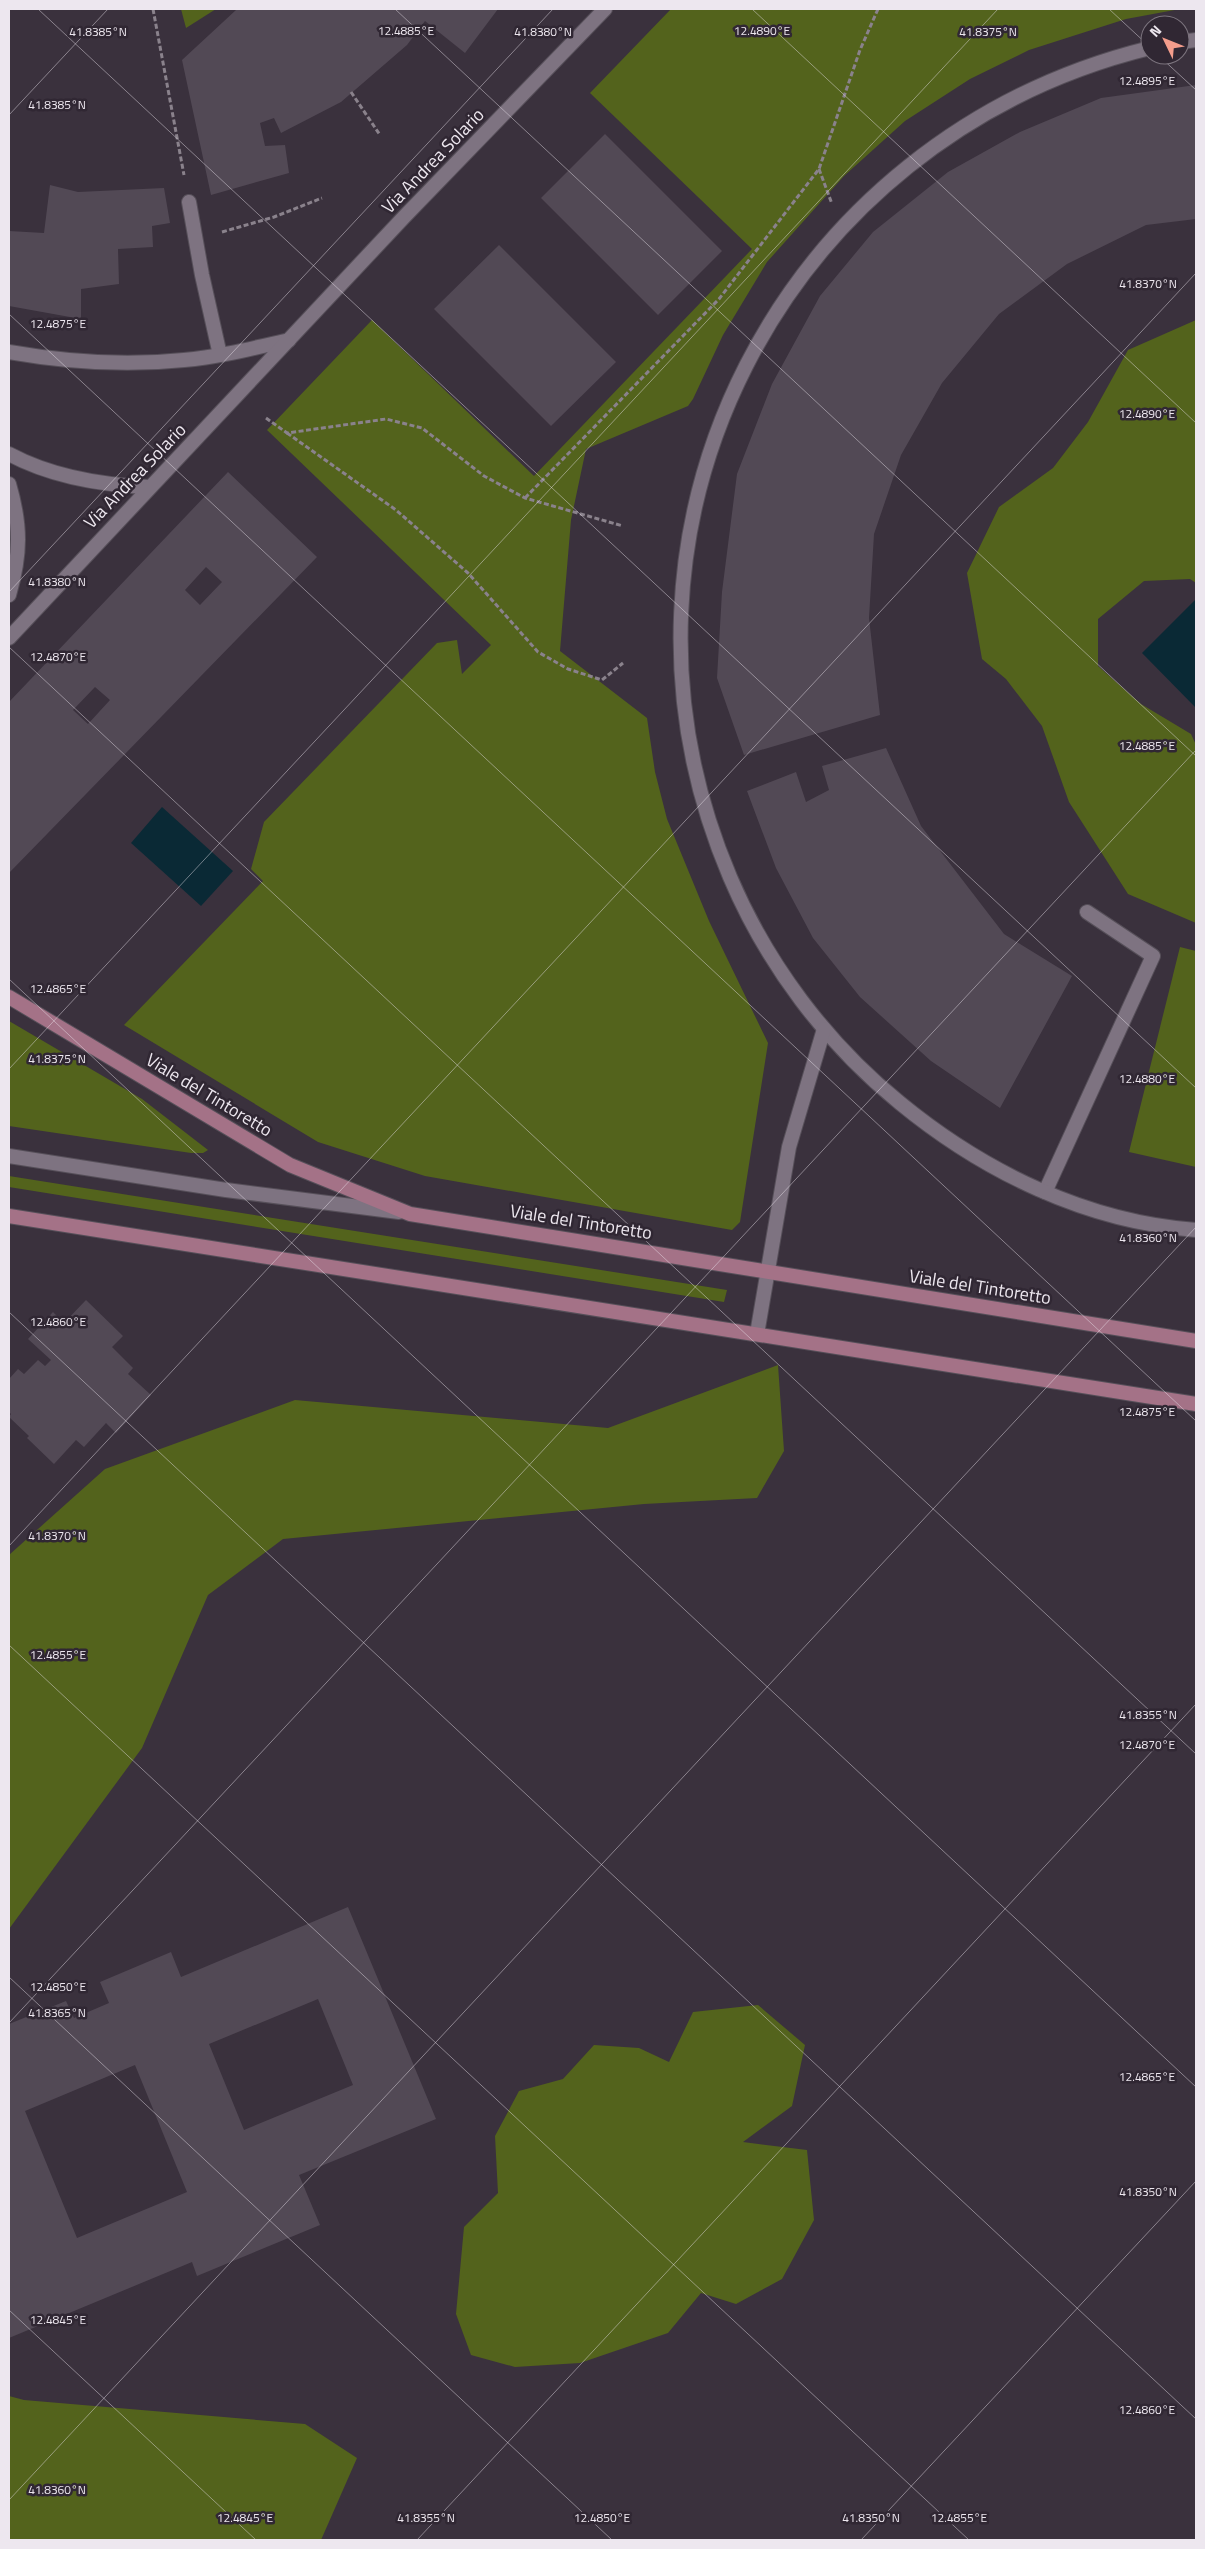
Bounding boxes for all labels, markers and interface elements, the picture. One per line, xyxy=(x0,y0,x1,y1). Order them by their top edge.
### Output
north arrow xyxy=(1140,15,1190,65)
text: N xyxy=(1144,20,1166,42)
text: 12.4885°E xyxy=(378,21,434,40)
text: 12.4890°E xyxy=(734,21,790,40)
text: 41.8385°N xyxy=(69,22,127,41)
text: 41.8380°N xyxy=(514,22,572,41)
text: 41.8375°N xyxy=(959,22,1017,41)
text: 12.4895°E xyxy=(1119,71,1175,90)
text: 41.8385°N xyxy=(28,95,86,114)
street label: Via Andrea Solario xyxy=(375,102,490,220)
text: 41.8370°N xyxy=(1119,274,1177,293)
text: 12.4875°E xyxy=(30,314,86,333)
text: 12.4890°E xyxy=(1119,404,1175,423)
street label: Via Andrea Solario xyxy=(77,417,192,535)
text: 41.8380°N xyxy=(28,572,86,591)
text: 12.4870°E xyxy=(30,647,86,666)
text: 12.4885°E xyxy=(1119,736,1175,755)
text: 12.4865°E xyxy=(30,979,86,998)
street label: Viale del Tintoretto xyxy=(141,1046,278,1143)
text: 41.8375°N xyxy=(28,1049,86,1068)
text: 12.4880°E xyxy=(1119,1069,1175,1088)
street label: Viale del Tintoretto xyxy=(508,1197,654,1246)
text: 41.8360°N xyxy=(1119,1228,1177,1247)
street label: Viale del Tintoretto xyxy=(907,1262,1053,1311)
text: 12.4860°E xyxy=(30,1312,86,1331)
text: 12.4875°E xyxy=(1119,1402,1175,1421)
text: 41.8370°N xyxy=(28,1526,86,1545)
text: 12.4855°E xyxy=(30,1645,86,1664)
text: 41.8355°N xyxy=(1119,1705,1177,1724)
text: 12.4870°E xyxy=(1119,1735,1175,1754)
text: 12.4850°E xyxy=(30,1977,86,1996)
text: 41.8365°N xyxy=(28,2003,86,2022)
text: 12.4865°E xyxy=(1119,2067,1175,2086)
text: 41.8350°N xyxy=(1119,2182,1177,2201)
text: 12.4845°E xyxy=(30,2310,86,2329)
text: 12.4860°E xyxy=(1119,2400,1175,2419)
text: 41.8360°N xyxy=(28,2480,86,2499)
text: 12.4845°E xyxy=(217,2508,273,2527)
text: 41.8355°N xyxy=(397,2508,455,2527)
text: 12.4850°E xyxy=(574,2508,630,2527)
text: 41.8350°N xyxy=(842,2508,900,2527)
text: 12.4855°E xyxy=(931,2508,987,2527)

